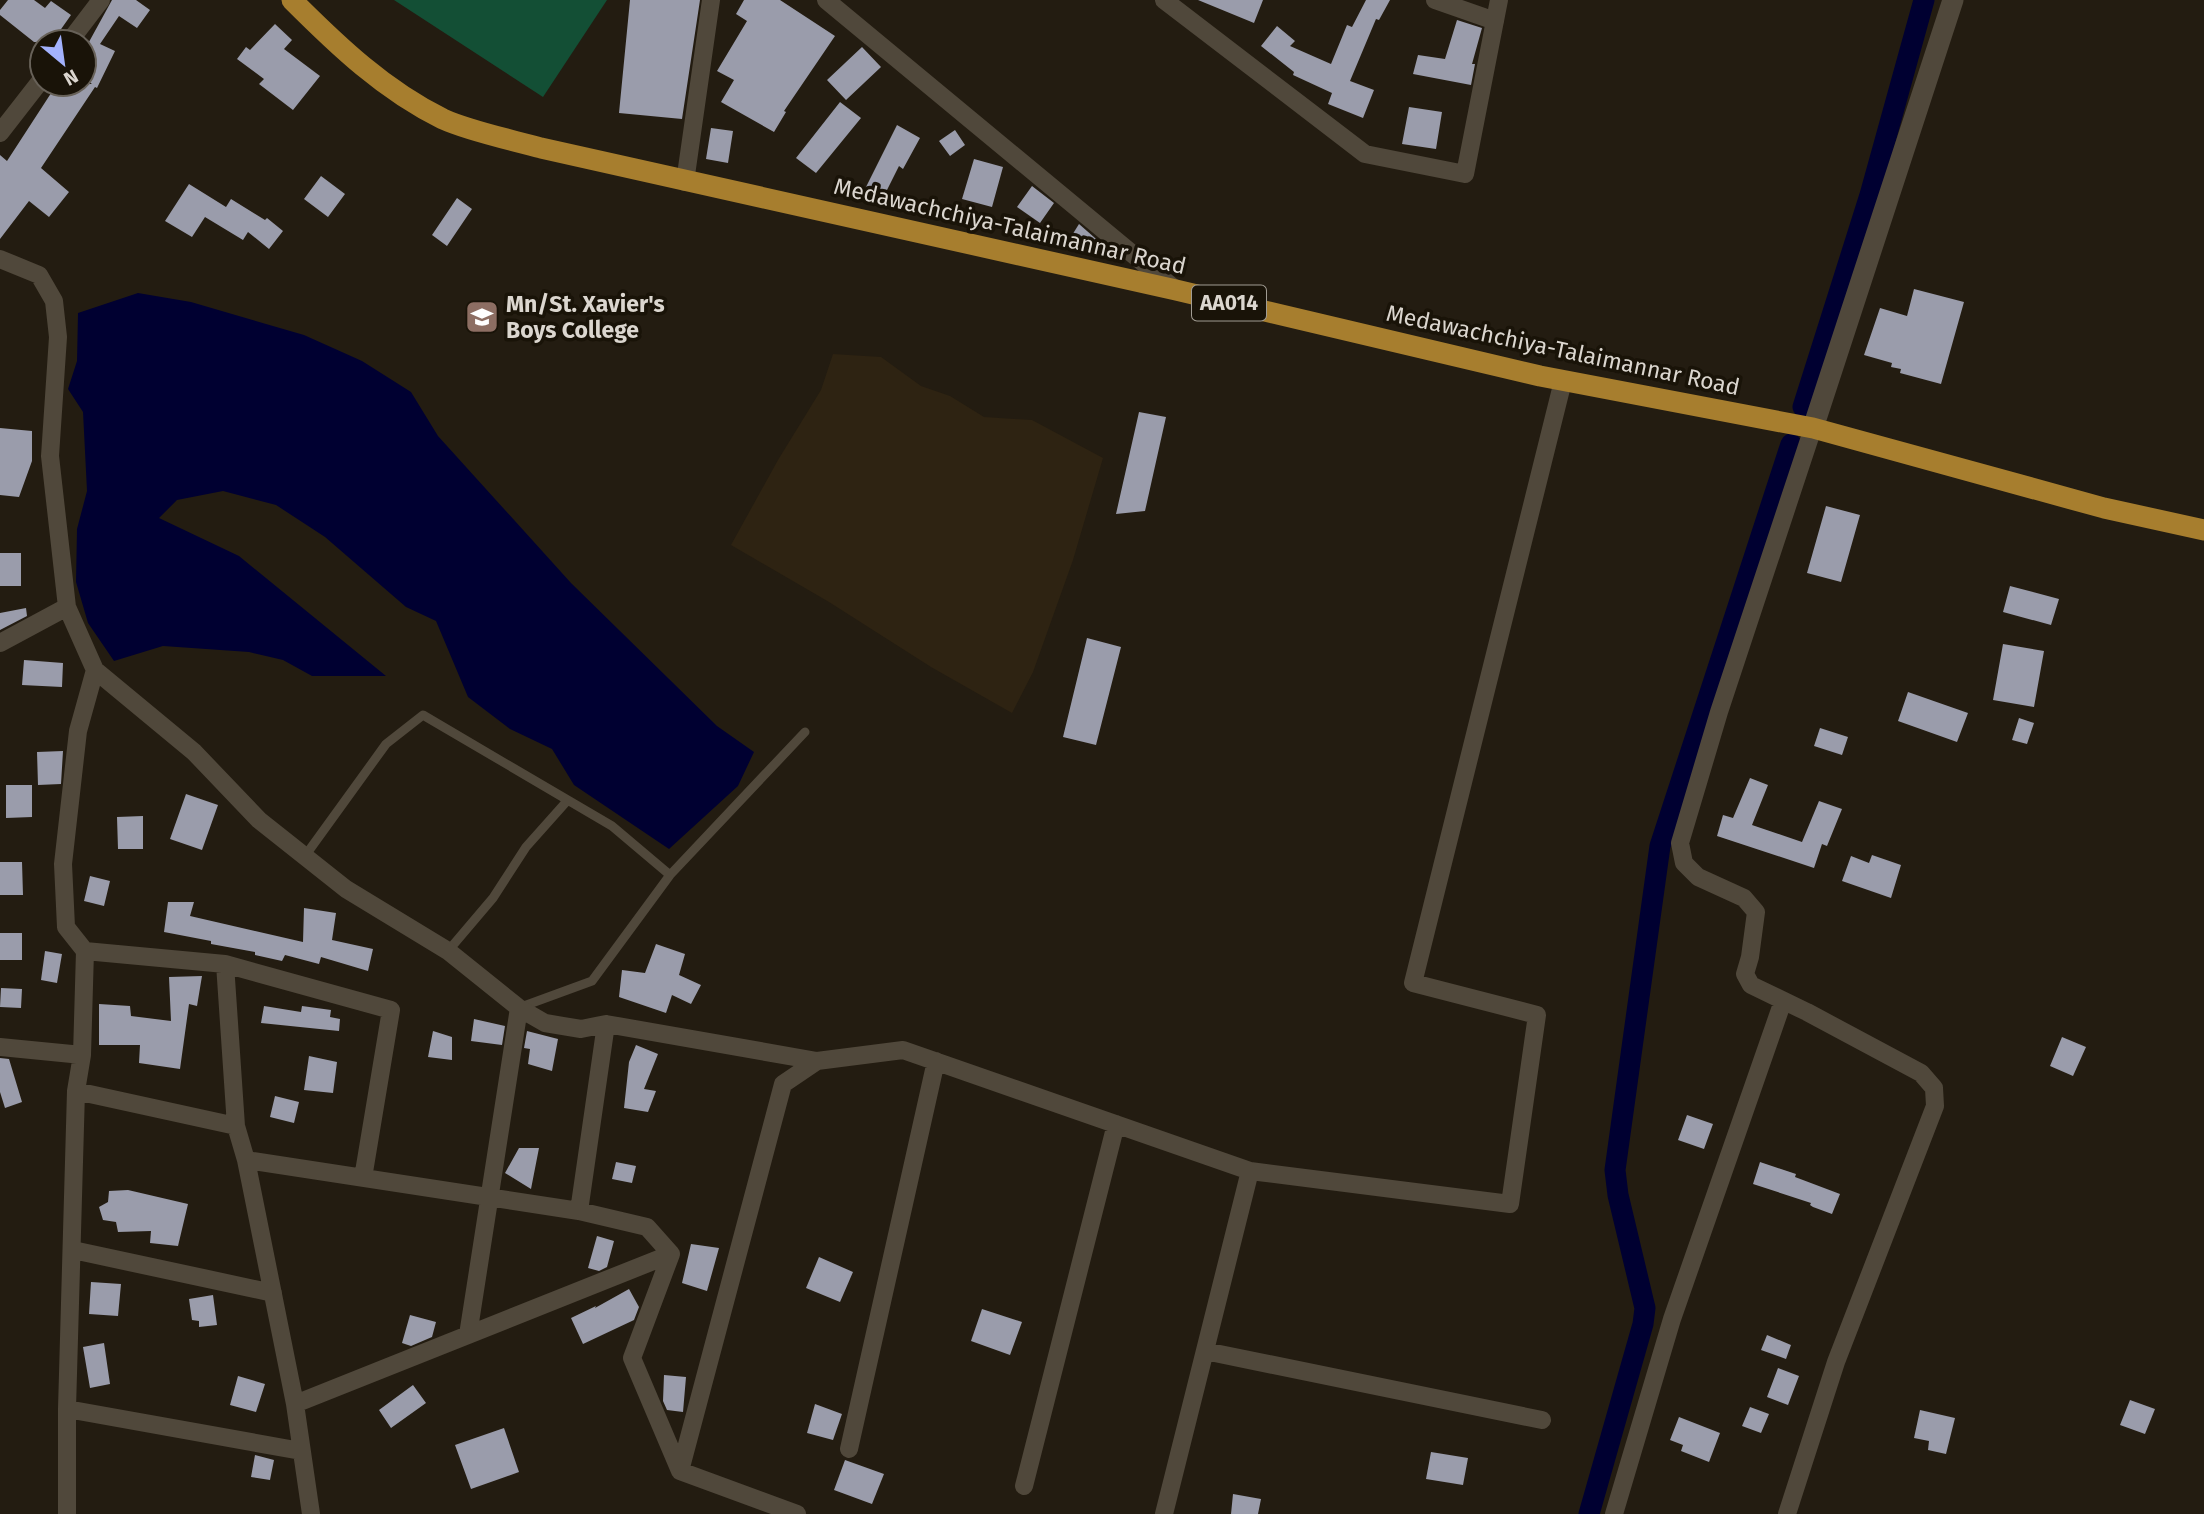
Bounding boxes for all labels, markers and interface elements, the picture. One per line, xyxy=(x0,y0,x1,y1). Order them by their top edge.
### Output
north arrow xyxy=(28,28,98,98)
text: N xyxy=(60,64,82,91)
street label: Medawachchiya-Talaimannar Road xyxy=(831,172,1189,280)
road number: AA014 xyxy=(1192,286,1266,320)
place label: Mn/St. Xavier's Boys College xyxy=(506,290,665,344)
school or university icon: Mn/St. Xavier's Boys College xyxy=(463,298,501,336)
street label: Medawachchiya-Talaimannar Road xyxy=(1384,299,1742,401)

